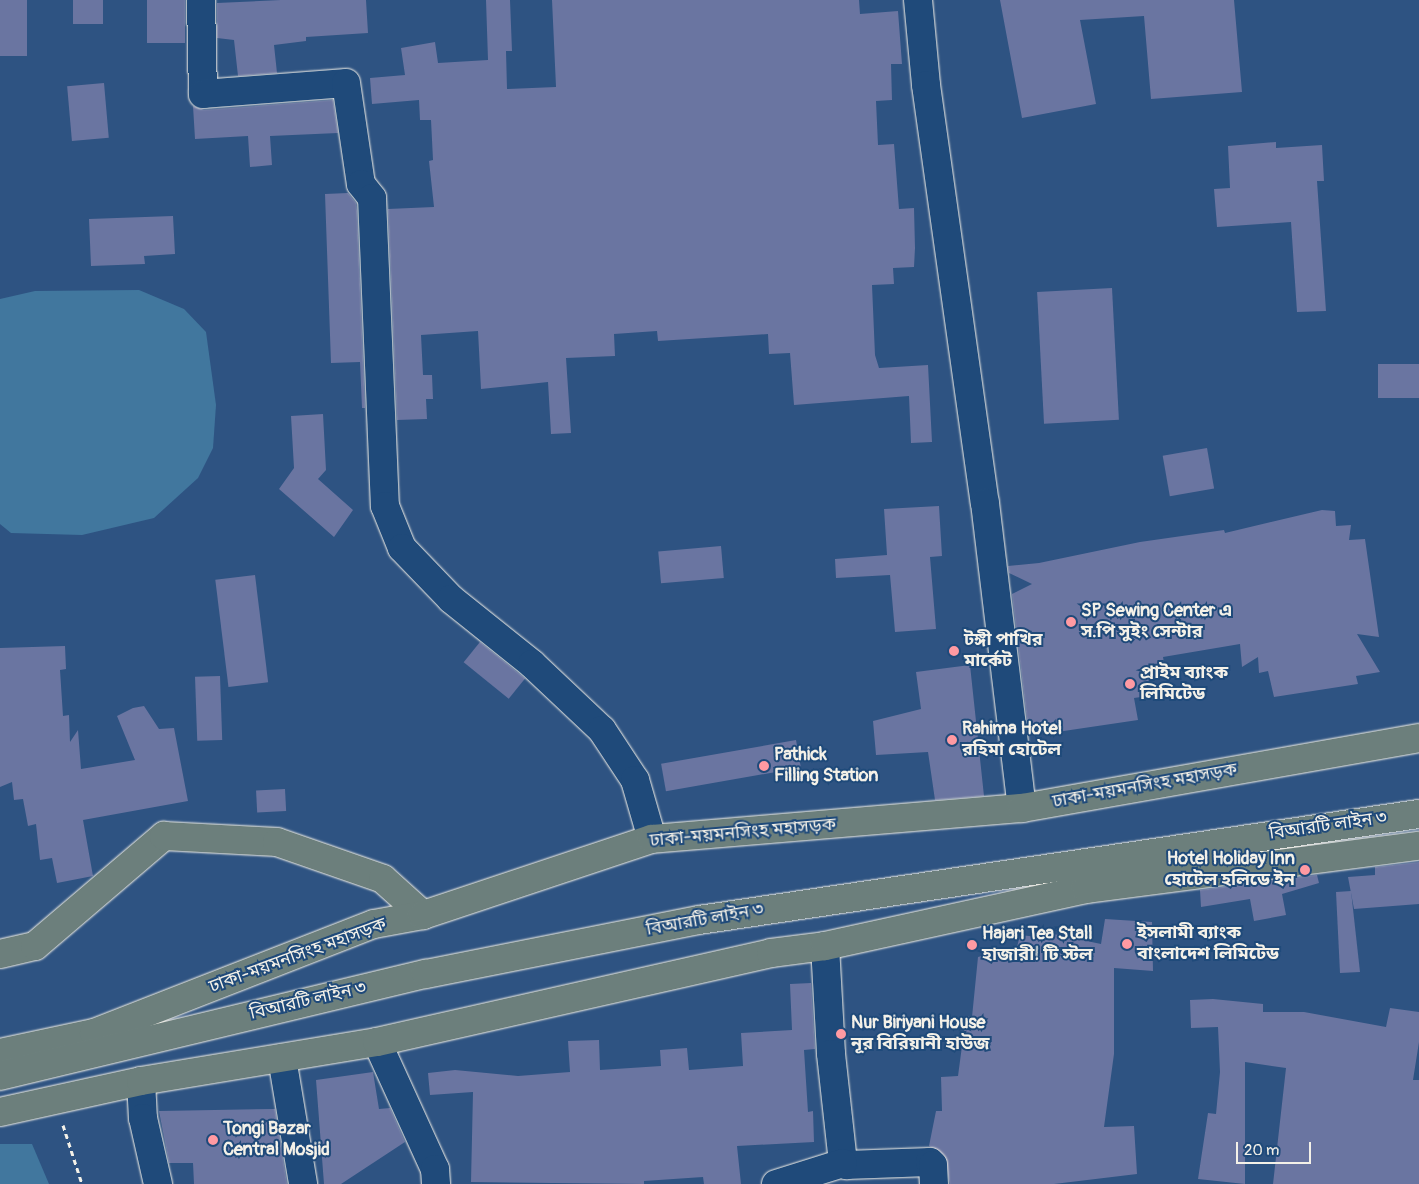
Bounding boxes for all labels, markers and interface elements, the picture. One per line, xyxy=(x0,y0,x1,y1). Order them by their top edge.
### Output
place label: SP Sewing Center এ স.পি সুইং সেন্টার xyxy=(1081,601,1232,644)
marker: SP Sewing Center এ স.পি সুইং সেন্টার xyxy=(1065,616,1077,628)
place label: টঙ্গী পাখির মার্কেট xyxy=(964,630,1043,672)
marker: টঙ্গী পাখির মার্কেট xyxy=(948,645,960,657)
place label: প্রাইম ব্যাংক লিমিটেড xyxy=(1140,663,1228,706)
marker: প্রাইম ব্যাংক লিমিটেড xyxy=(1124,678,1136,690)
place label: Rahima Hotel রহিমা হোটেল xyxy=(962,719,1062,762)
marker: Rahima Hotel রহিমা হোটেল xyxy=(946,734,958,746)
place label: Pathick Filling Station xyxy=(774,745,878,788)
street label: ঢাকা-ময়মনসিংহ মহাসড়ক xyxy=(1051,759,1239,813)
marker: Pathick Filling Station xyxy=(758,760,770,772)
street label: বিআরটি লাইন ৩ xyxy=(1268,807,1388,845)
street label: ঢাকা-ময়মনসিংহ মহাসড়ক xyxy=(649,814,837,852)
place label: Hotel Holiday Inn হোটেল হলিডে ইন xyxy=(1164,849,1295,892)
marker: Hotel Holiday Inn হোটেল হলিডে ইন xyxy=(1299,864,1311,876)
street label: বিআরটি লাইন ৩ xyxy=(645,899,765,941)
street label: ঢাকা-ময়মনসিংহ মহাসড়ক xyxy=(206,914,390,998)
place label: ইসলামী ব্যাংক বাংলাদেশ লিমিটেড xyxy=(1137,923,1279,966)
place label: Hajari Tea Stall হাজারী! টি স্টল xyxy=(982,924,1093,966)
marker: ইসলামী ব্যাংক বাংলাদেশ লিমিটেড xyxy=(1121,938,1133,950)
marker: Hajari Tea Stall হাজারী! টি স্টল xyxy=(966,939,978,951)
street label: বিআরটি লাইন ৩ xyxy=(248,977,368,1025)
place label: Nur Biriyani House নূর বিরিয়ানী হাউজ xyxy=(851,1013,989,1056)
marker: Nur Biriyani House নূর বিরিয়ানী হাউজ xyxy=(835,1028,847,1040)
place label: Tongi Bazar Central Mosjid xyxy=(223,1119,330,1162)
scale bar xyxy=(1239,1132,1314,1164)
marker: Tongi Bazar Central Mosjid xyxy=(207,1134,219,1146)
text: 20 m xyxy=(1244,1141,1279,1160)

